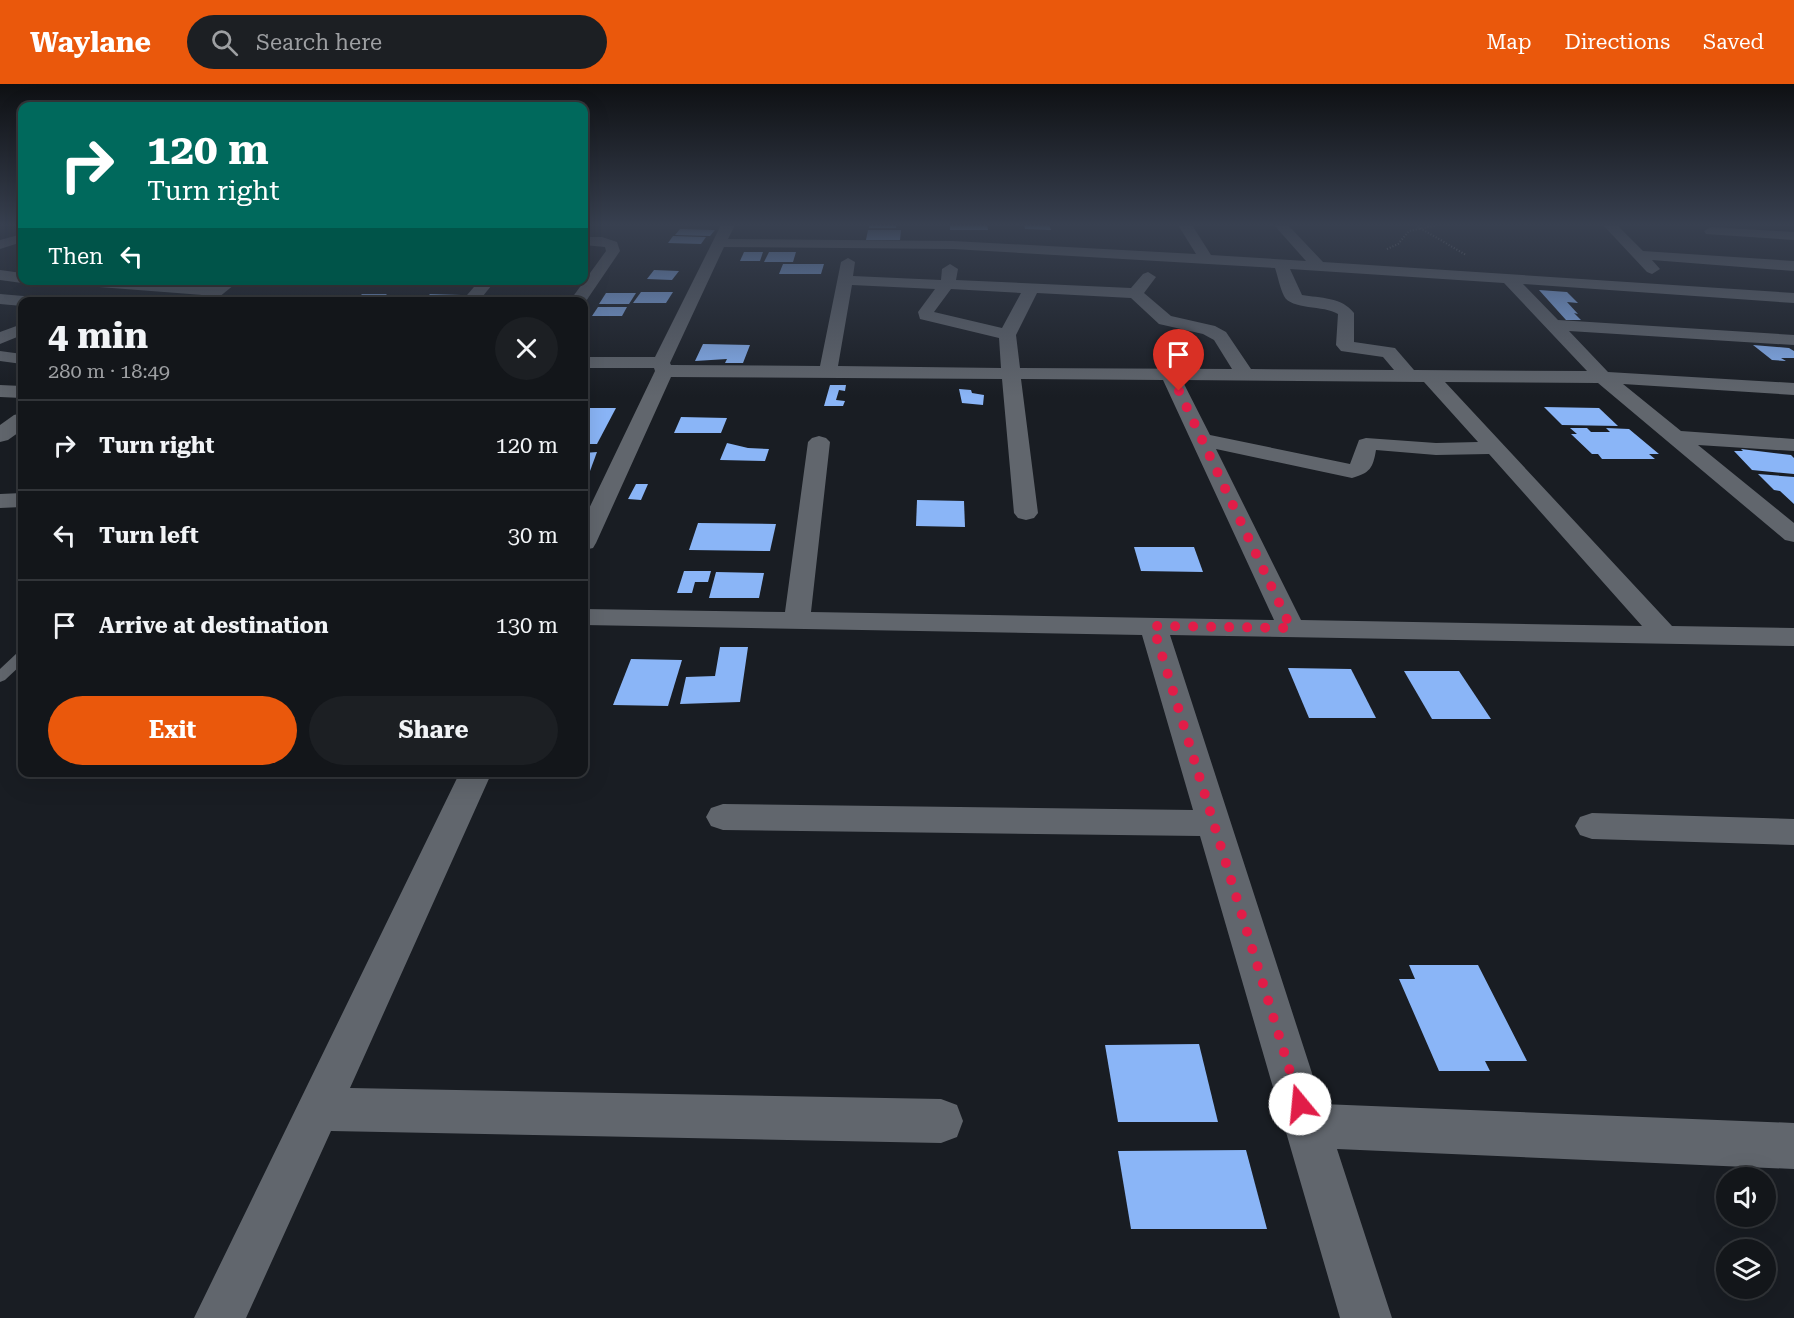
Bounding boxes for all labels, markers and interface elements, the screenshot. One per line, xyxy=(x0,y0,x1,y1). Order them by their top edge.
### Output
search box xyxy=(187,15,607,69)
text: Waylane xyxy=(30,26,151,59)
icon: search xyxy=(208,26,241,59)
text: Search here xyxy=(256,30,382,55)
text: Map xyxy=(1487,30,1531,54)
text: Directions xyxy=(1564,30,1670,54)
text: Saved xyxy=(1703,30,1764,54)
text: 120 m xyxy=(147,125,269,174)
icon: right xyxy=(48,126,126,204)
text: Turn right xyxy=(147,175,280,207)
icon: left xyxy=(115,240,148,273)
text: Then xyxy=(48,244,103,269)
text: 4 min xyxy=(48,315,148,357)
button: close xyxy=(495,317,558,380)
pin xyxy=(1153,329,1204,391)
icon: arrive xyxy=(1162,338,1195,371)
text: 280 m · 18:49 xyxy=(48,359,170,383)
icon: right xyxy=(48,429,81,462)
text: Turn right xyxy=(99,433,214,458)
text: 120 m xyxy=(495,433,558,458)
icon: left xyxy=(48,519,81,552)
text: Turn left xyxy=(99,523,199,548)
text: 30 m xyxy=(508,523,558,548)
icon: arrive xyxy=(48,609,81,642)
text: Arrive at destination xyxy=(99,613,328,638)
text: 130 m xyxy=(495,613,558,638)
button: Exit xyxy=(48,696,297,765)
button: Share xyxy=(309,696,558,765)
position arrow xyxy=(1268,1072,1332,1136)
map controls xyxy=(1716,1167,1776,1299)
button: sound xyxy=(1716,1167,1776,1227)
button: layers xyxy=(1716,1239,1776,1299)

